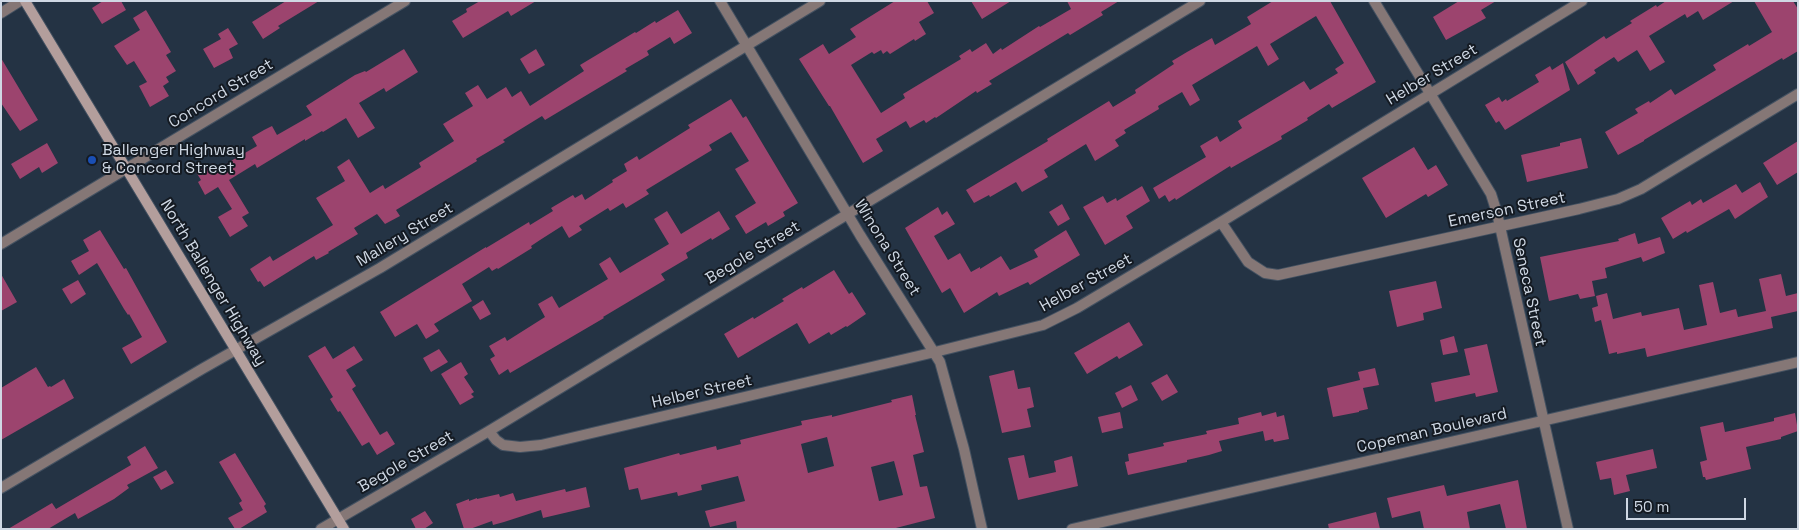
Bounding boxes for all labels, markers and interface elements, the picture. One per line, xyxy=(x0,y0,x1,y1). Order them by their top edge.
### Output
street label: Helber Street xyxy=(1383,40,1481,110)
street label: Concord Street xyxy=(165,55,277,133)
place label: Ballenger Highway & Concord Street xyxy=(102,141,245,179)
marker: Ballenger Highway & Concord Street xyxy=(86,154,98,166)
street label: Emerson Street xyxy=(1447,188,1567,232)
street label: North Ballenger Highway xyxy=(156,196,270,370)
street label: Winona Street xyxy=(850,196,924,300)
street label: Mallery Street xyxy=(353,199,457,271)
street label: Begole Street xyxy=(702,217,804,289)
street label: Seneca Street xyxy=(1508,236,1550,348)
street label: Helber Street xyxy=(1036,250,1136,316)
street label: Helber Street xyxy=(650,371,754,413)
street label: Copeman Boulevard xyxy=(1355,404,1509,458)
street label: Begole Street xyxy=(355,427,457,497)
scale bar xyxy=(1629,488,1749,520)
text: 50 m xyxy=(1634,497,1669,516)

